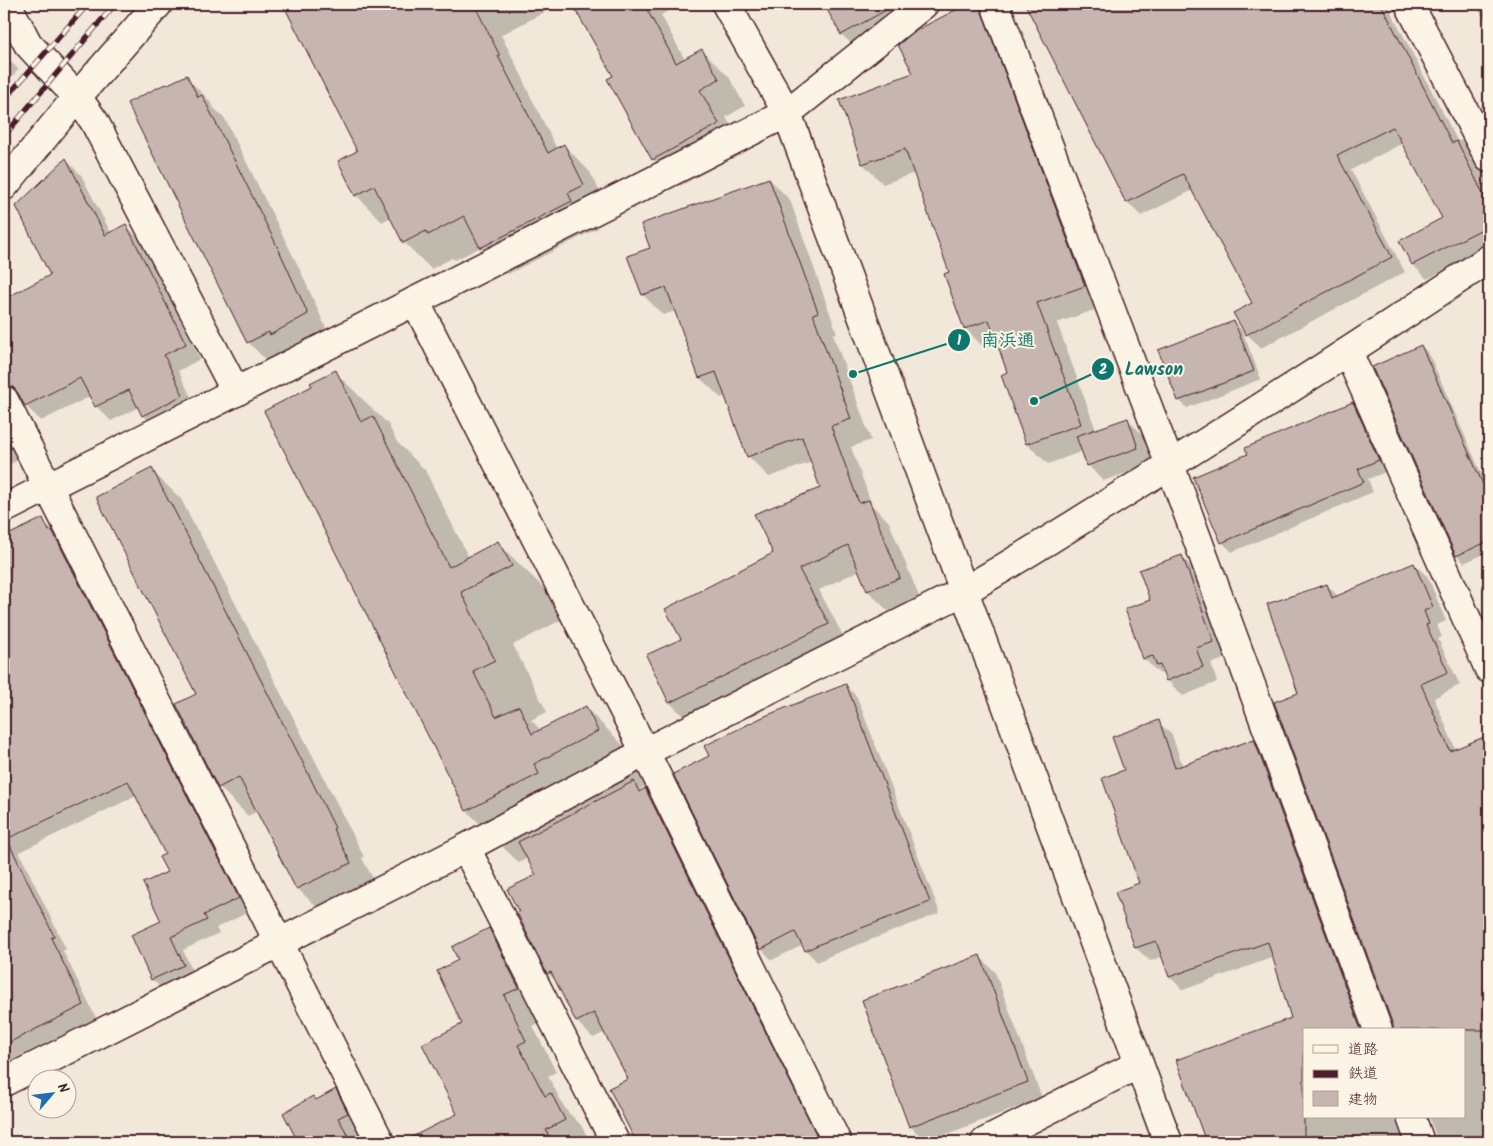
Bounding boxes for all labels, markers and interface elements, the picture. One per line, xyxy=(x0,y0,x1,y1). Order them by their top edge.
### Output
callout: 南浜通 xyxy=(946,323,1045,356)
text: 南浜通 xyxy=(981,327,1035,356)
text: 1 xyxy=(957,329,962,353)
callout: Lawson xyxy=(1090,352,1194,385)
text: Lawson xyxy=(1125,356,1183,385)
text: 2 xyxy=(1099,358,1108,382)
legend xyxy=(1303,1028,1466,1118)
text: 道路 xyxy=(1348,1038,1378,1062)
text: 鉄道 xyxy=(1348,1062,1378,1086)
north arrow xyxy=(28,1068,78,1118)
text: N xyxy=(51,1079,74,1098)
text: 建物 xyxy=(1348,1088,1378,1112)

